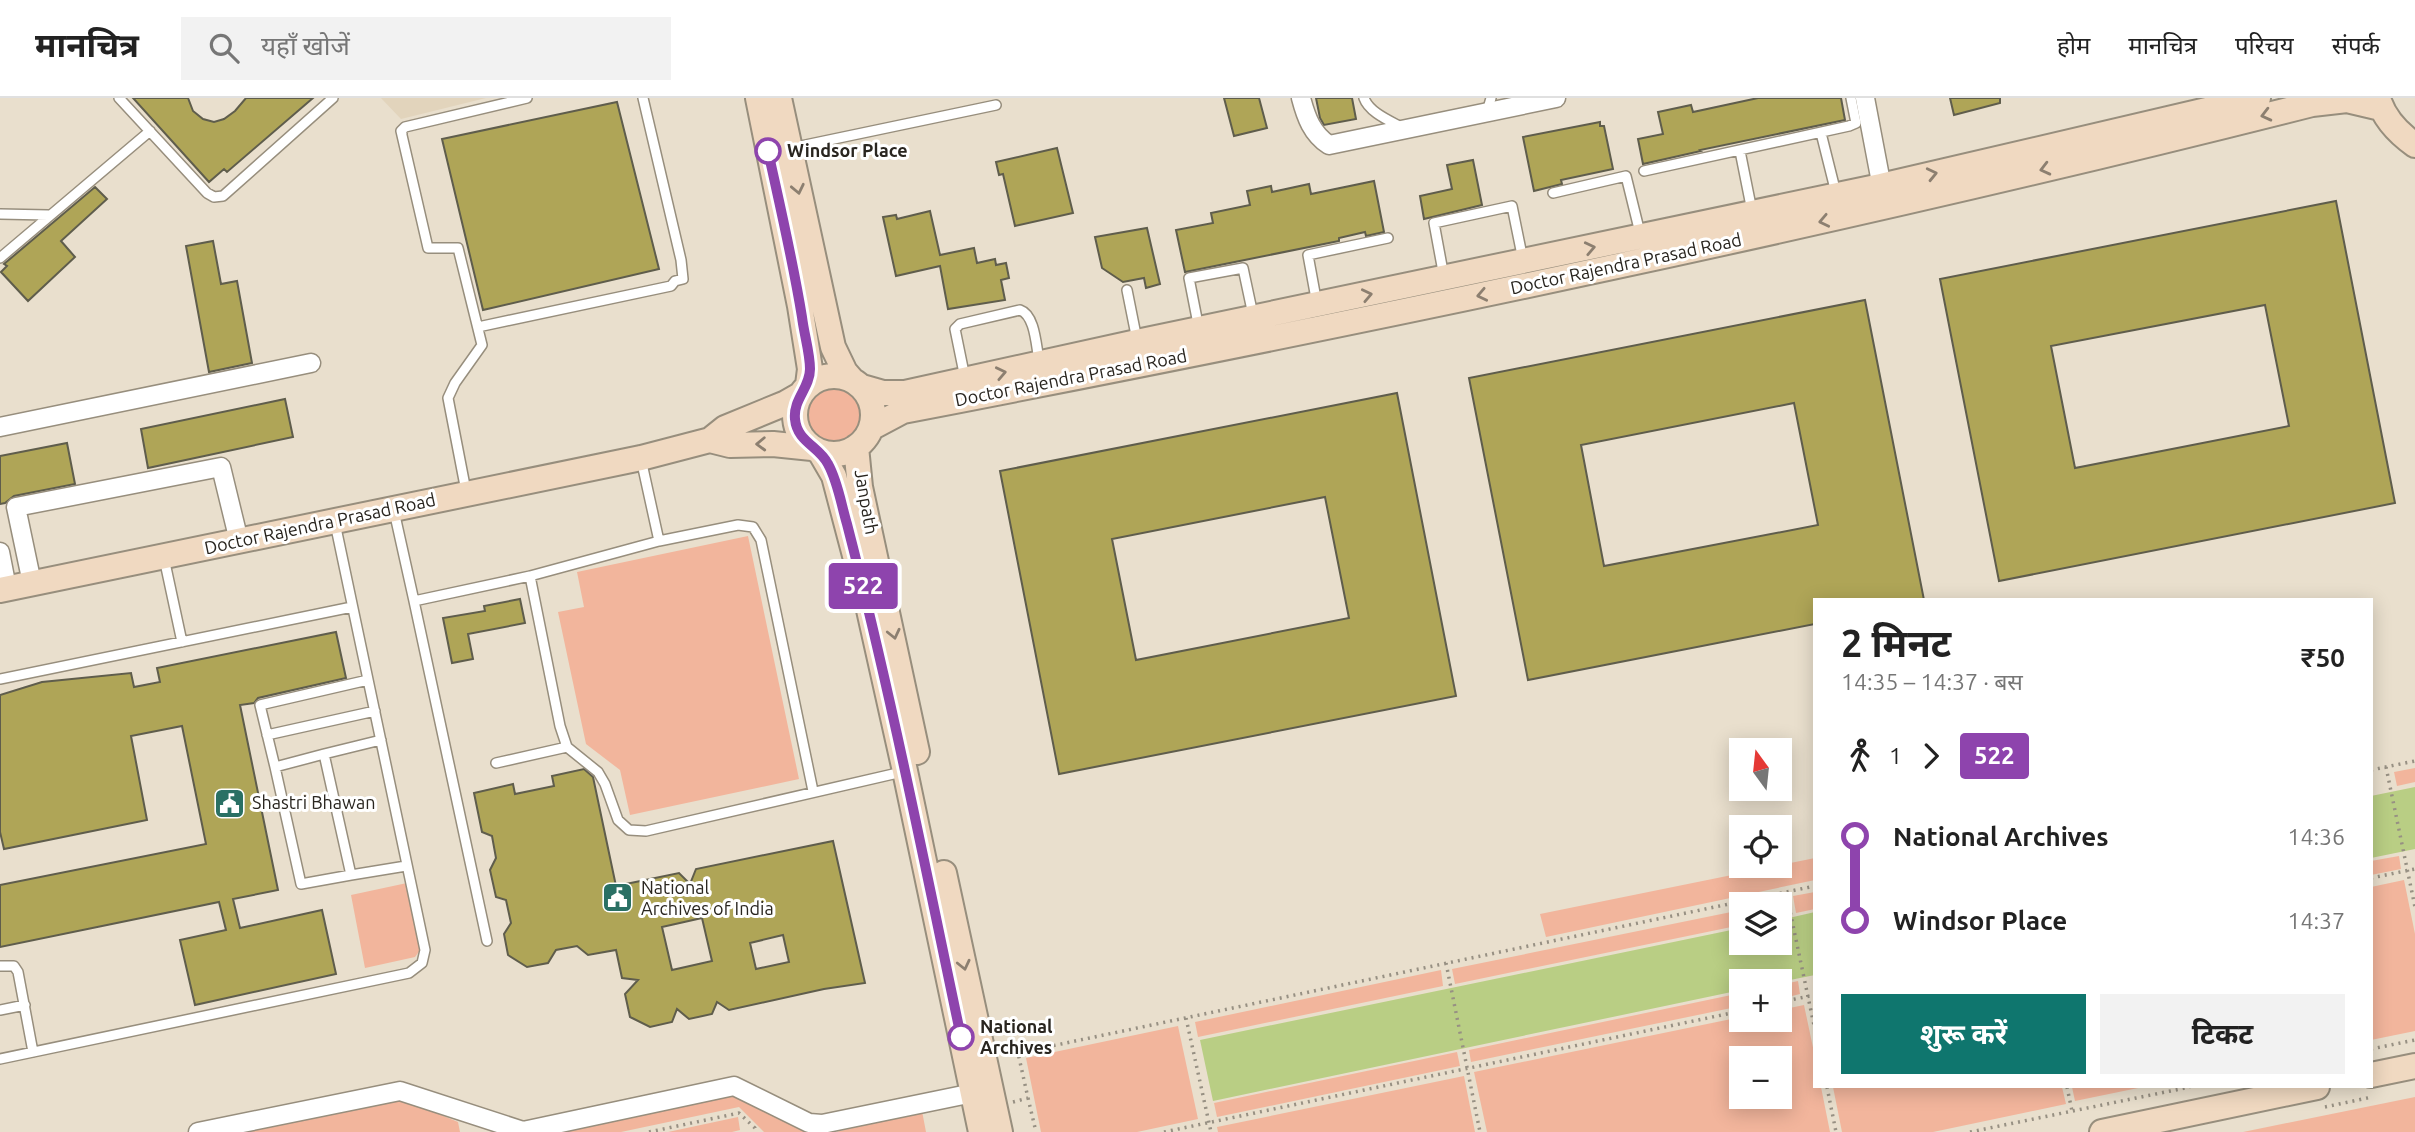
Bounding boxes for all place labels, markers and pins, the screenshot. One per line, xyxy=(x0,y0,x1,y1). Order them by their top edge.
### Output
marker: Windsor Place xyxy=(755,138,781,164)
place label: Windsor Place xyxy=(787,140,908,160)
public building icon: Shastri Bhawan xyxy=(212,786,246,820)
place label: Shastri Bhawan xyxy=(252,792,376,812)
place label: National Archives of India xyxy=(641,877,774,918)
public building icon: National Archives of India xyxy=(601,881,635,915)
place label: National Archives xyxy=(980,1016,1053,1057)
marker: National Archives xyxy=(948,1024,974,1050)

